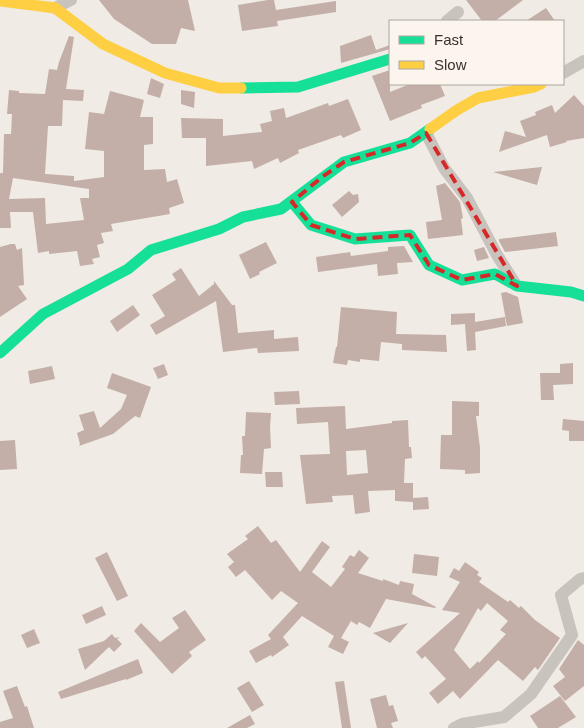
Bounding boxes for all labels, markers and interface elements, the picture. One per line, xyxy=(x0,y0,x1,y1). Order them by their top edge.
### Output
legend xyxy=(389,20,564,85)
text: Fast xyxy=(434,31,464,48)
text: Slow xyxy=(434,56,467,73)

